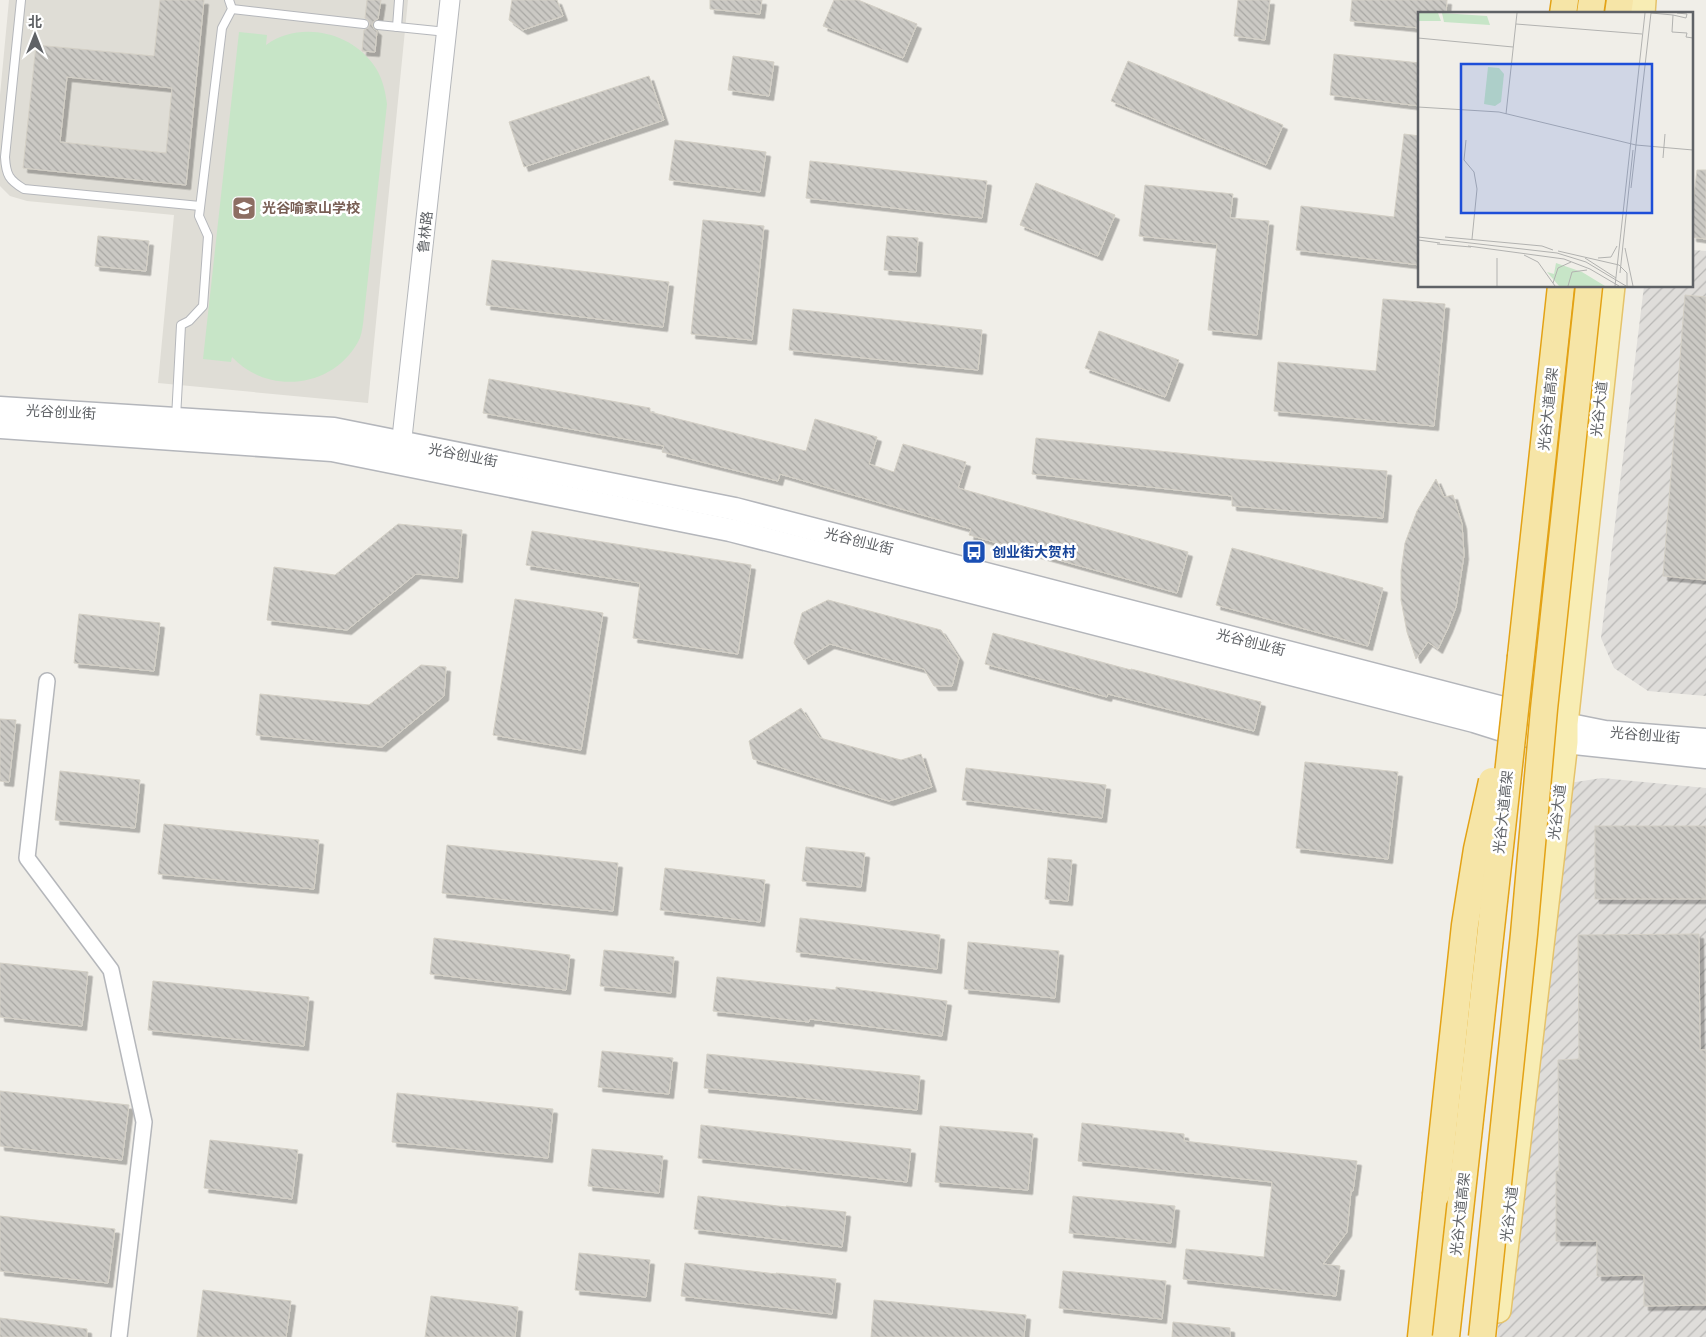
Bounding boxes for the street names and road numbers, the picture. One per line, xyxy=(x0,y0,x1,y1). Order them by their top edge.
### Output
street label: 鲁林路 xyxy=(414,210,436,254)
street label: 光谷大道高架 xyxy=(1535,366,1561,452)
street label: 光谷大道 xyxy=(1587,380,1611,438)
street label: 光谷创业街 xyxy=(26,401,96,423)
street label: 光谷创业街 xyxy=(427,439,499,471)
street label: 光谷创业街 xyxy=(823,524,895,558)
street label: 光谷创业街 xyxy=(1215,625,1287,659)
street label: 光谷创业街 xyxy=(1609,723,1681,747)
street label: 光谷大道高架 xyxy=(1490,769,1516,855)
street label: 光谷大道 xyxy=(1545,783,1569,841)
street label: 光谷大道高架 xyxy=(1447,1171,1473,1257)
street label: 光谷大道 xyxy=(1497,1185,1521,1243)

